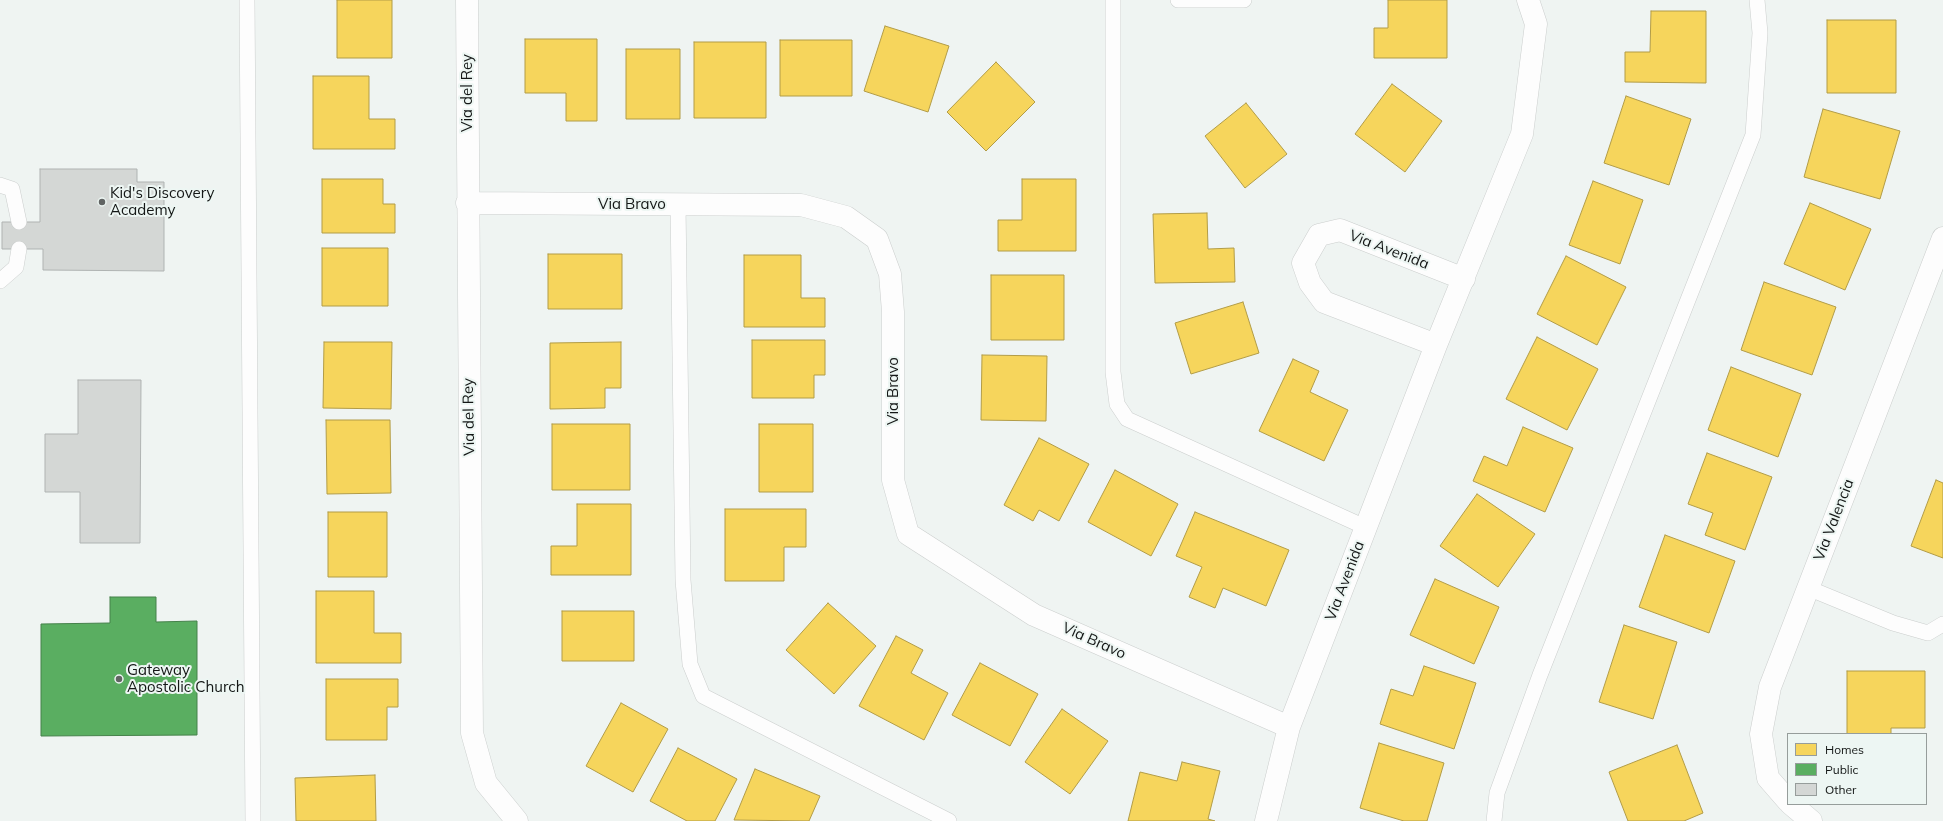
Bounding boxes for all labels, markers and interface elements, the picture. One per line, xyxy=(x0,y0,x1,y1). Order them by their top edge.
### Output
street label: Via del Rey xyxy=(458,54,476,132)
place label: Kid's Discovery Academy xyxy=(110,184,215,219)
street label: Via Bravo xyxy=(598,195,666,213)
marker: Kid's Discovery Academy xyxy=(97,197,107,207)
street label: Via Avenida xyxy=(1347,227,1431,273)
street label: Via Bravo xyxy=(884,357,902,425)
street label: Via del Rey xyxy=(459,378,479,456)
street label: Via Valencia xyxy=(1810,477,1858,563)
street label: Via Avenida xyxy=(1322,539,1368,623)
street label: Via Bravo xyxy=(1059,619,1129,663)
place label: Gateway Apostolic Church xyxy=(127,661,244,696)
marker: Gateway Apostolic Church xyxy=(114,674,124,684)
legend xyxy=(1787,733,1927,805)
text: Homes xyxy=(1825,742,1864,757)
text: Public xyxy=(1825,762,1859,777)
text: Other xyxy=(1825,782,1856,797)

